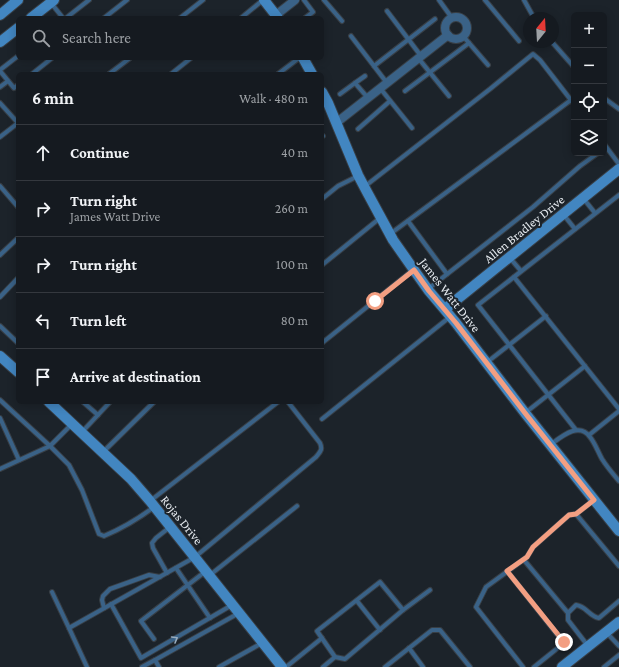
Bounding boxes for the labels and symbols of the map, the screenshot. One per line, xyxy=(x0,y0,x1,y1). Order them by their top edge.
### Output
north arrow xyxy=(523,12,559,48)
street label: Allen Bradley Drive xyxy=(481,192,568,266)
street label: James Watt Drive xyxy=(416,254,484,335)
route start xyxy=(366,292,384,310)
street label: Rojas Drive xyxy=(157,493,206,548)
route end xyxy=(555,633,573,651)
one-way arrow xyxy=(171,636,178,643)

